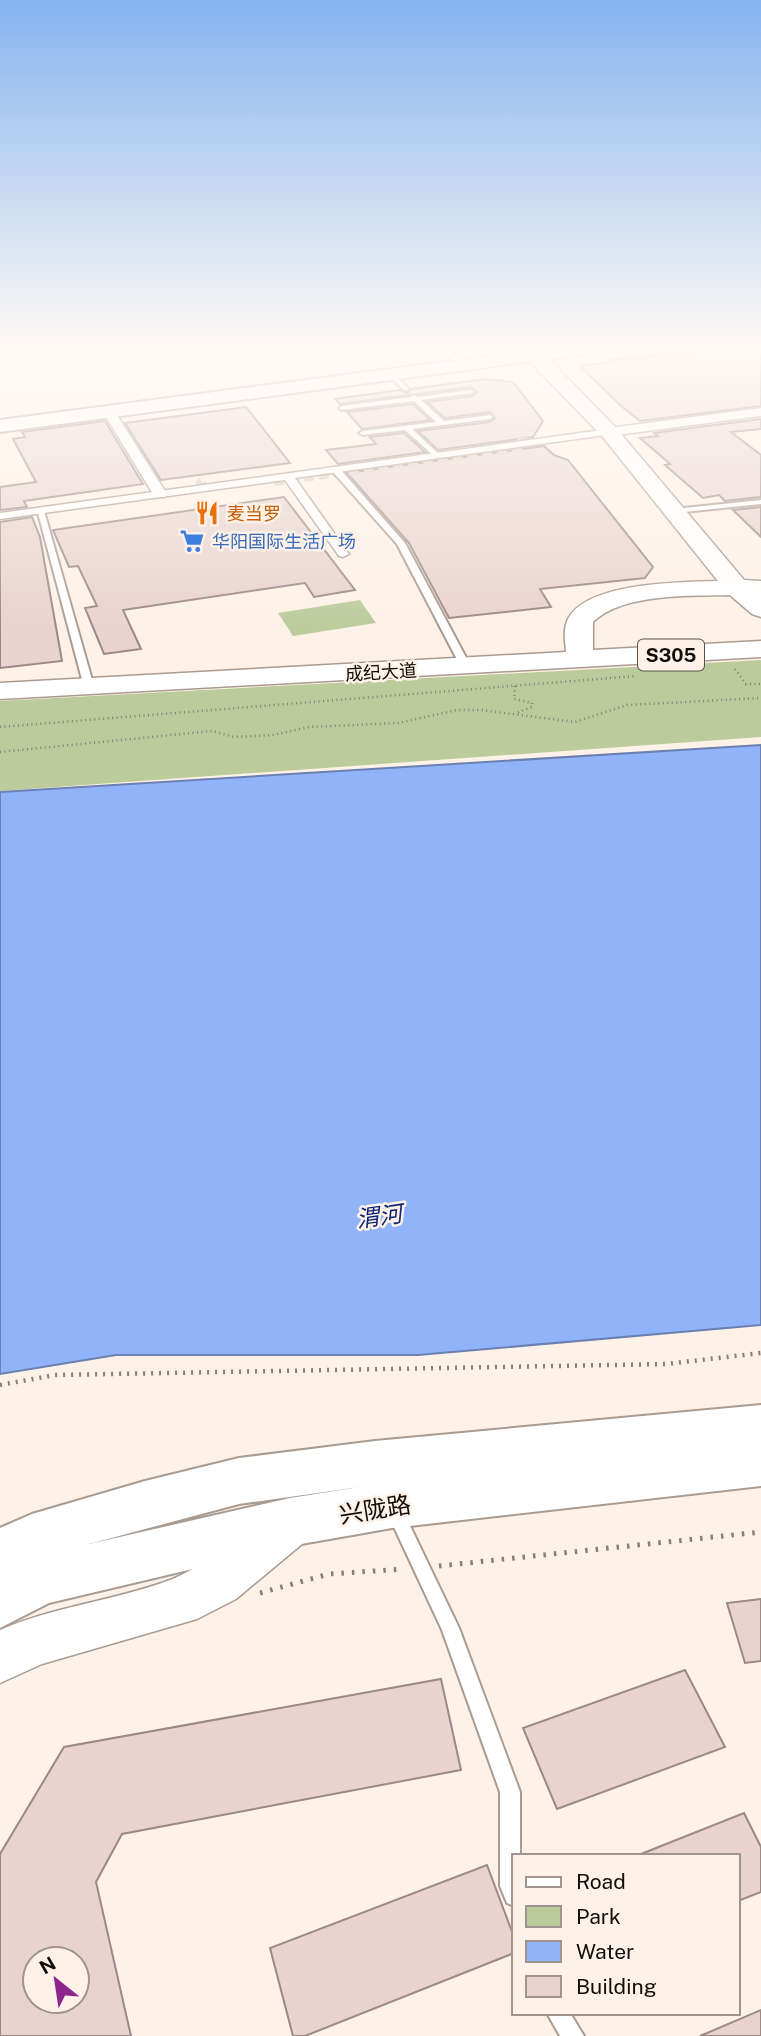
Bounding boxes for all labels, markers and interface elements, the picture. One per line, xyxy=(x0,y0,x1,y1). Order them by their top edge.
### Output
restaurant icon: 麦当罗 xyxy=(193,499,221,527)
place label: 麦当罗 xyxy=(227,503,281,524)
supermarket icon: 华阳国际生活广场 xyxy=(178,527,206,555)
place label: 华阳国际生活广场 xyxy=(212,531,356,552)
road number: S305 xyxy=(638,640,704,670)
street label: 成纪大道 xyxy=(344,660,418,684)
water label: 渭河 xyxy=(354,1199,408,1233)
street label: 兴陇路 xyxy=(337,1490,413,1528)
legend xyxy=(512,1854,740,2015)
text: Road xyxy=(576,1869,626,1894)
text: Park xyxy=(576,1904,621,1929)
text: Water xyxy=(576,1939,634,1964)
north arrow xyxy=(21,1945,91,2015)
text: N xyxy=(36,1952,59,1979)
text: Building xyxy=(576,1974,657,1999)

